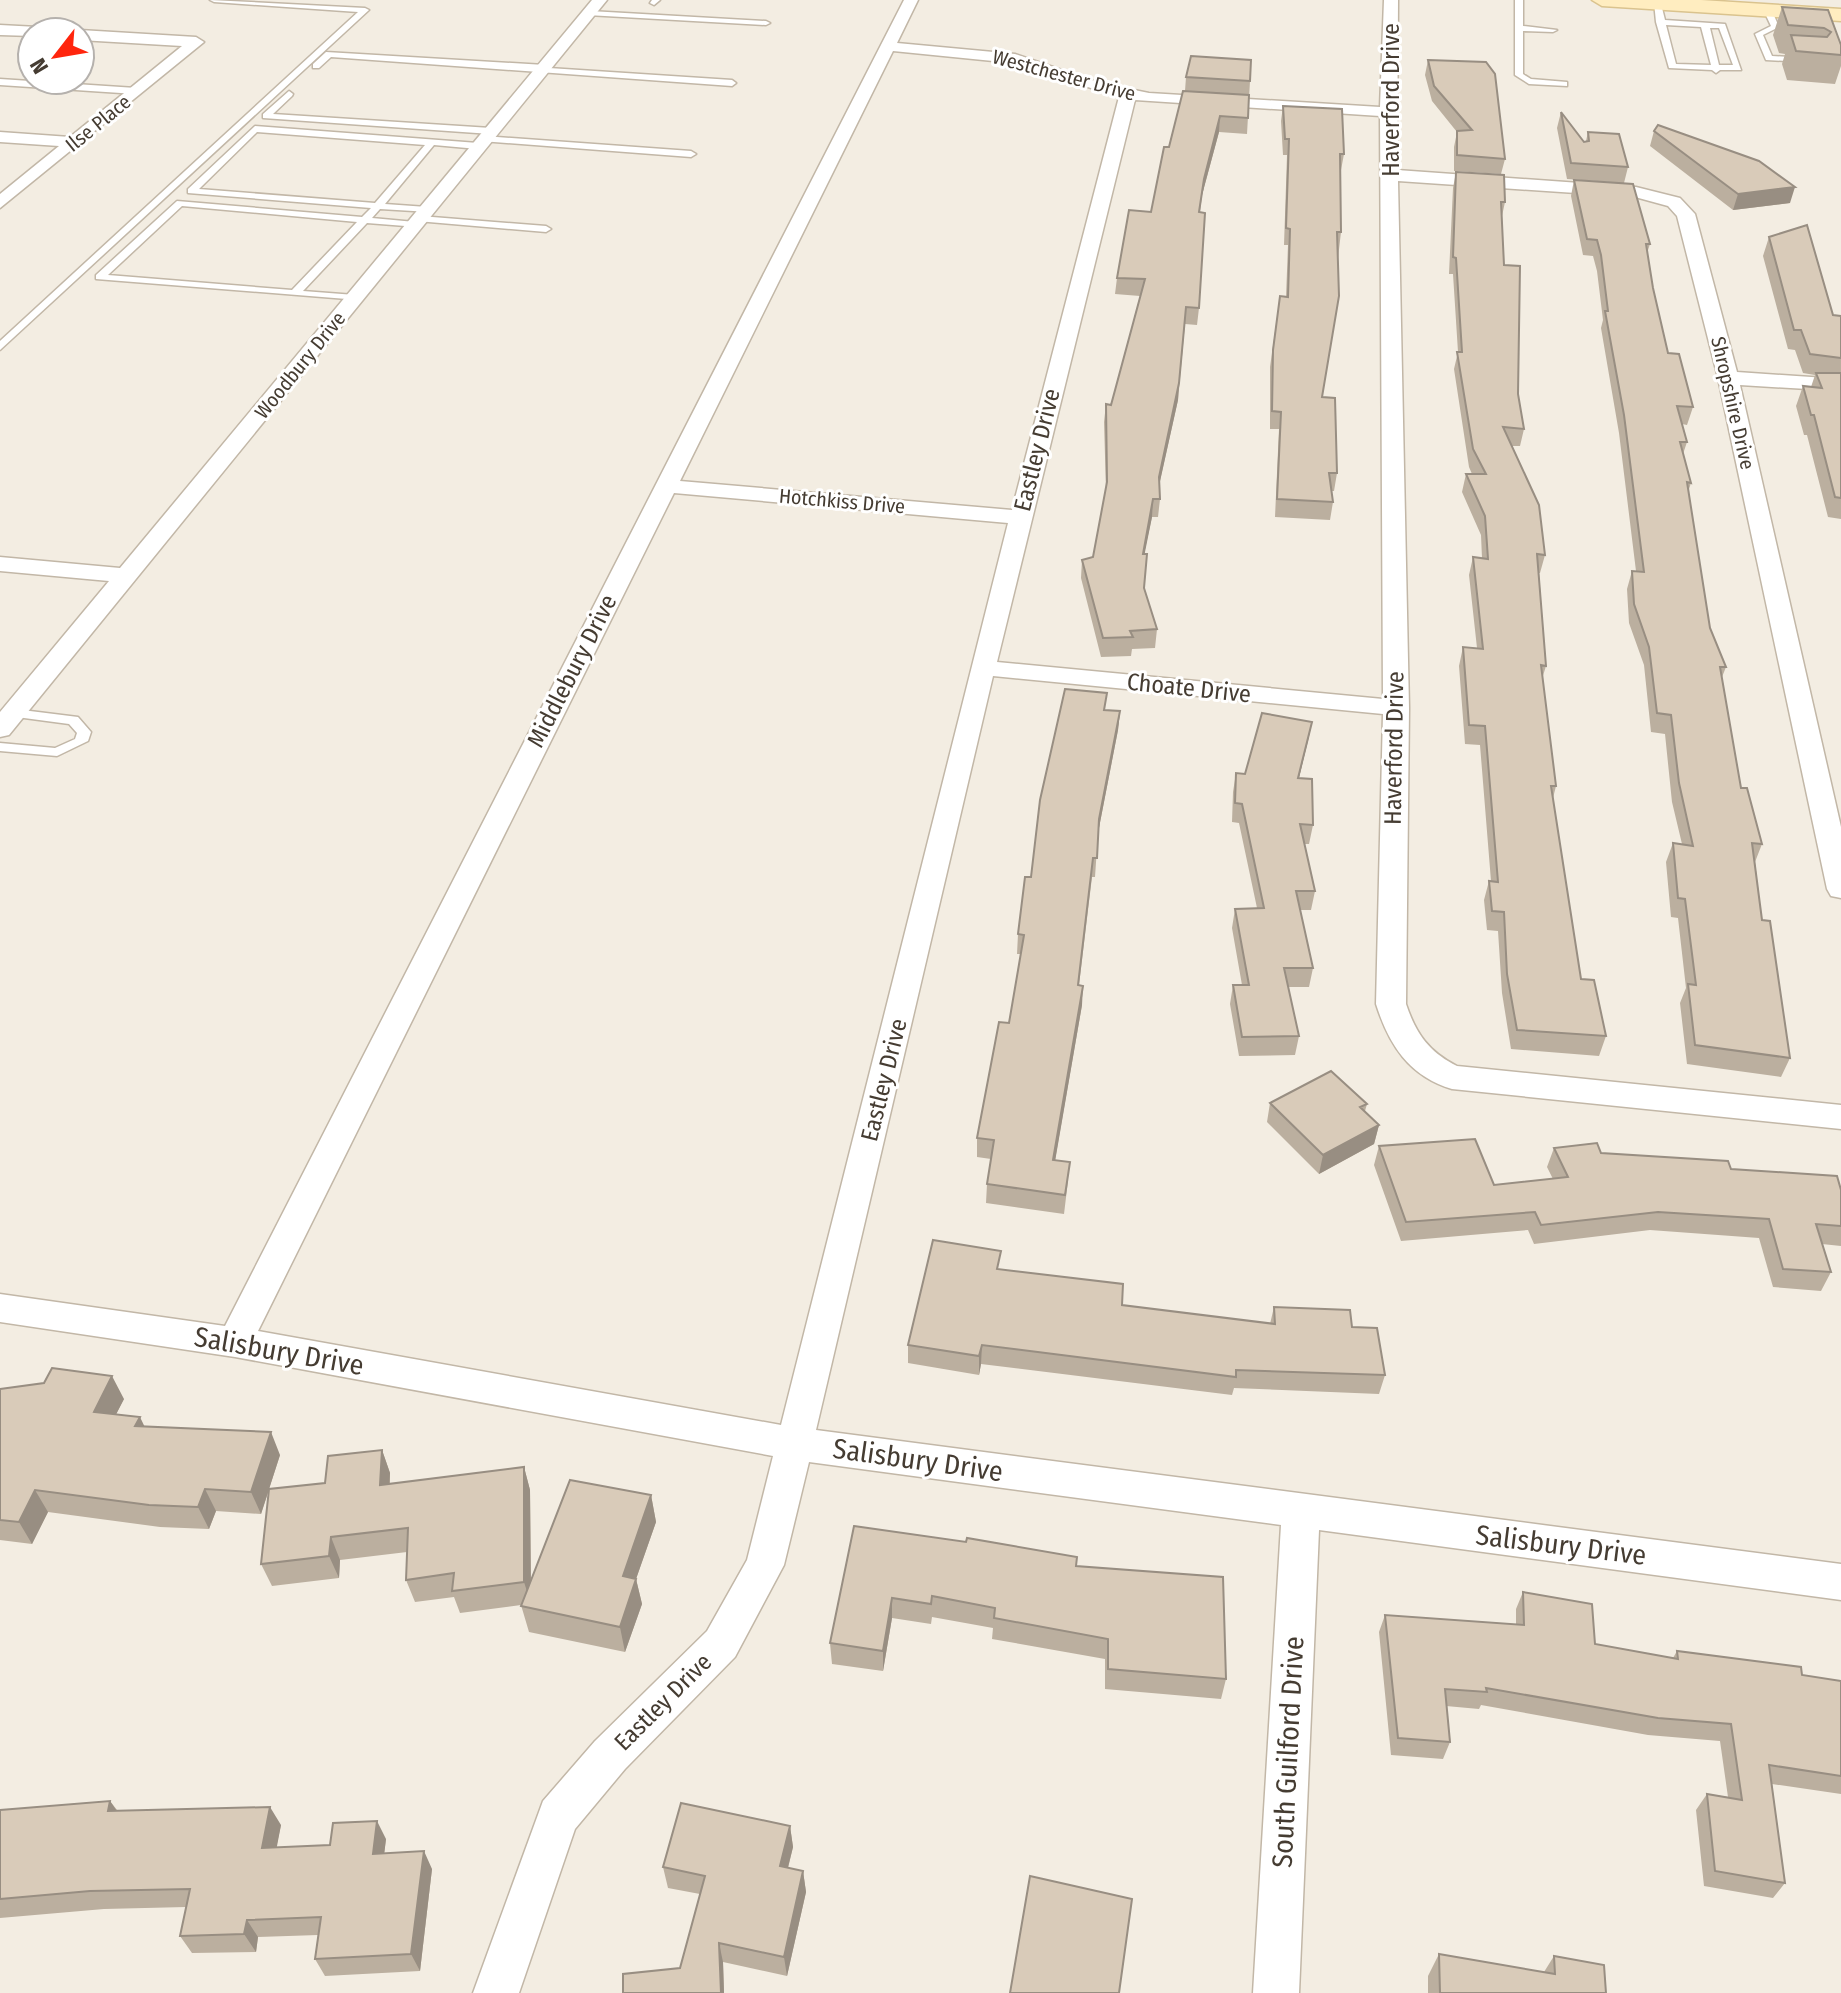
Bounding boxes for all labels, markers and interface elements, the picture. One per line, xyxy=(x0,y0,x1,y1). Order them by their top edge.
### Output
north arrow xyxy=(16,16,96,96)
street label: Haverford Drive xyxy=(1377,23,1405,177)
street label: Westchester Drive xyxy=(990,44,1138,106)
text: N xyxy=(24,53,54,79)
street label: Ilse Place xyxy=(61,89,135,157)
street label: Woodbury Drive xyxy=(250,307,350,423)
street label: Shropshire Drive xyxy=(1706,334,1760,472)
street label: Eastley Drive xyxy=(1008,386,1066,514)
street label: Hotchkiss Drive xyxy=(778,484,906,518)
street label: Middlebury Drive xyxy=(521,590,623,752)
street label: Choate Drive xyxy=(1126,668,1252,708)
street label: Haverford Drive xyxy=(1379,671,1409,825)
street label: Eastley Drive xyxy=(855,1016,913,1144)
street label: Salisbury Drive xyxy=(192,1320,366,1382)
street label: Salisbury Drive xyxy=(831,1432,1005,1488)
street label: Salisbury Drive xyxy=(1474,1518,1648,1572)
street label: South Guilford Drive xyxy=(1265,1635,1311,1869)
street label: Eastley Drive xyxy=(609,1648,717,1756)

